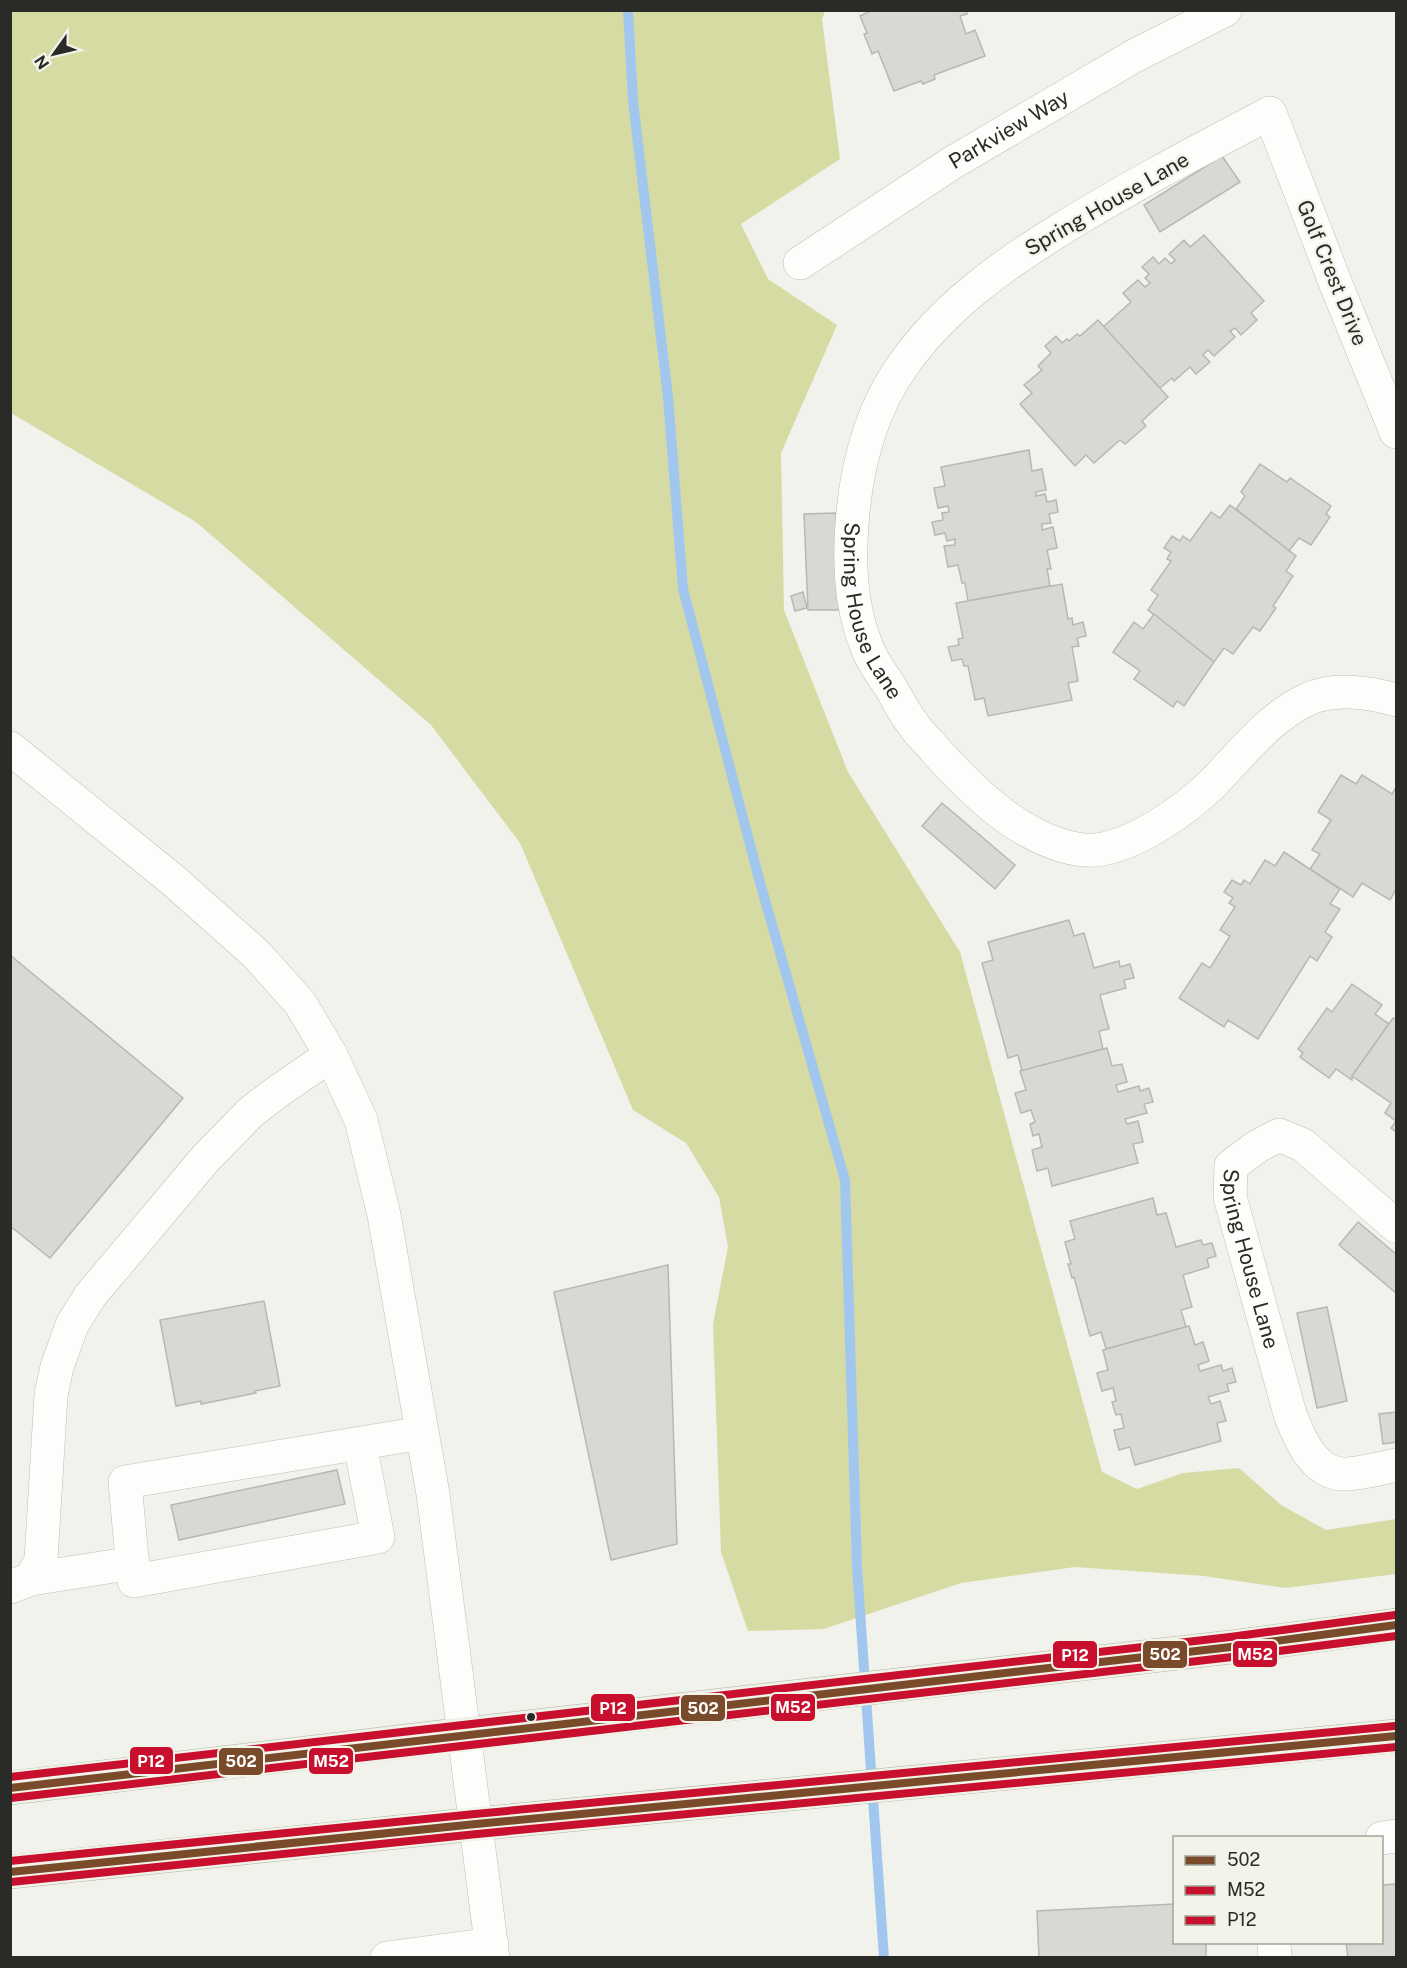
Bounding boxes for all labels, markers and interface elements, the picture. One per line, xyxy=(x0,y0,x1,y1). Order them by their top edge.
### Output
north arrow xyxy=(24,24,84,84)
text: N xyxy=(31,52,53,73)
street label: Parkview Way xyxy=(944,84,1073,174)
street label: Spring House Lane xyxy=(1020,146,1193,261)
street label: Golf Crest Drive xyxy=(1292,196,1373,349)
street label: Spring House Lane xyxy=(839,522,908,703)
street label: Spring House Lane xyxy=(1218,1168,1284,1352)
line badge: P12 xyxy=(1052,1640,1098,1669)
line badge: 502 xyxy=(1142,1640,1188,1669)
line badge: M52 xyxy=(1232,1640,1278,1668)
text: 502 xyxy=(1149,1645,1181,1664)
text: M52 xyxy=(1237,1645,1273,1664)
text: P12 xyxy=(1061,1646,1089,1665)
line badge: P12 xyxy=(590,1693,636,1722)
line badge: M52 xyxy=(770,1693,816,1722)
line badge: 502 xyxy=(680,1694,726,1722)
text: M52 xyxy=(775,1698,811,1717)
text: P12 xyxy=(599,1699,627,1718)
text: 502 xyxy=(687,1699,719,1718)
unlabelled marker xyxy=(525,1711,537,1723)
line badge: P12 xyxy=(129,1746,174,1775)
line badge: 502 xyxy=(218,1747,264,1776)
line badge: M52 xyxy=(308,1747,354,1775)
text: P12 xyxy=(137,1752,165,1771)
text: 502 xyxy=(225,1752,257,1771)
text: M52 xyxy=(313,1752,349,1771)
legend xyxy=(1173,1836,1383,1944)
text: 502 xyxy=(1227,1849,1260,1870)
text: M52 xyxy=(1227,1879,1265,1900)
text: P12 xyxy=(1227,1909,1257,1930)

